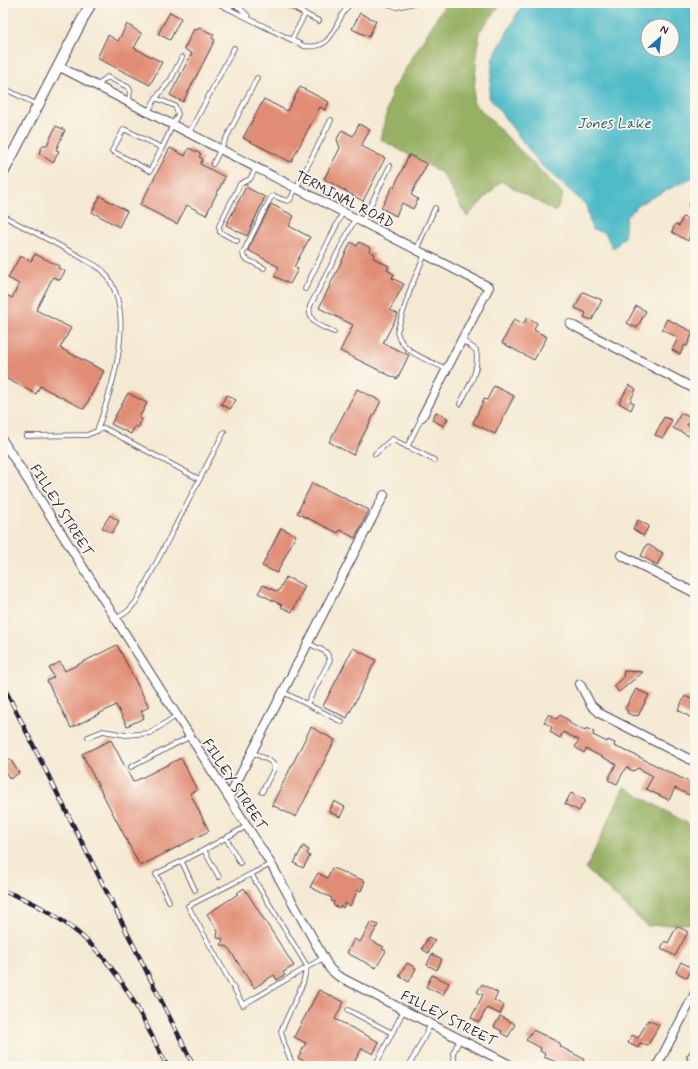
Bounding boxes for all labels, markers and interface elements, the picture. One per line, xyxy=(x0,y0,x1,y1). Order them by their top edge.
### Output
north arrow xyxy=(640,18,680,58)
text: N xyxy=(658,22,671,38)
water label: Jones Lake xyxy=(577,114,651,134)
street label: TERMINAL ROAD xyxy=(292,167,397,233)
street label: FILLEY STREET xyxy=(26,461,97,560)
street label: FILLEY STREET xyxy=(198,735,271,834)
street label: FILLEY STREET xyxy=(398,987,500,1051)

